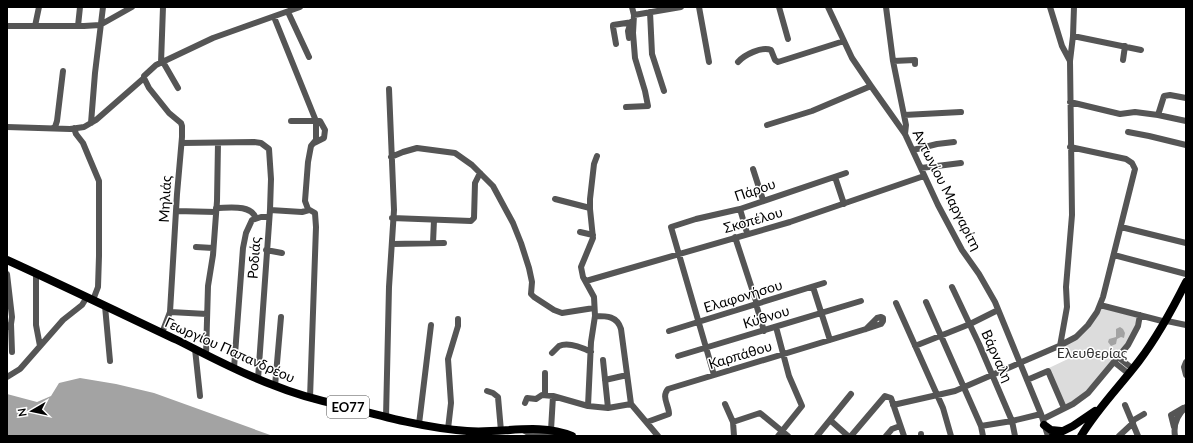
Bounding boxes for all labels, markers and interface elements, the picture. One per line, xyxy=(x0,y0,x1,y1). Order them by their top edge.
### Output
street label: Αντωνίου Μαργαρίτη xyxy=(910,126,985,253)
street label: Μηλιάς xyxy=(155,175,174,223)
street label: Πάρου xyxy=(732,175,778,204)
street label: Σκοπέλου xyxy=(721,203,784,236)
street label: Ροδιάς xyxy=(244,236,263,280)
street label: Ελαφονήσου xyxy=(702,276,784,316)
street label: Κύθνου xyxy=(741,301,791,332)
street label: Γεωργίου Παπανδρέου xyxy=(163,313,298,386)
street label: Βάρναλη xyxy=(978,327,1017,385)
street label: Καρπάθου xyxy=(706,337,774,372)
park label: Ελευθερίας xyxy=(1057,344,1128,361)
north arrow xyxy=(12,391,52,431)
road number: ΕΟ77 xyxy=(327,396,369,418)
text: N xyxy=(15,407,29,418)

